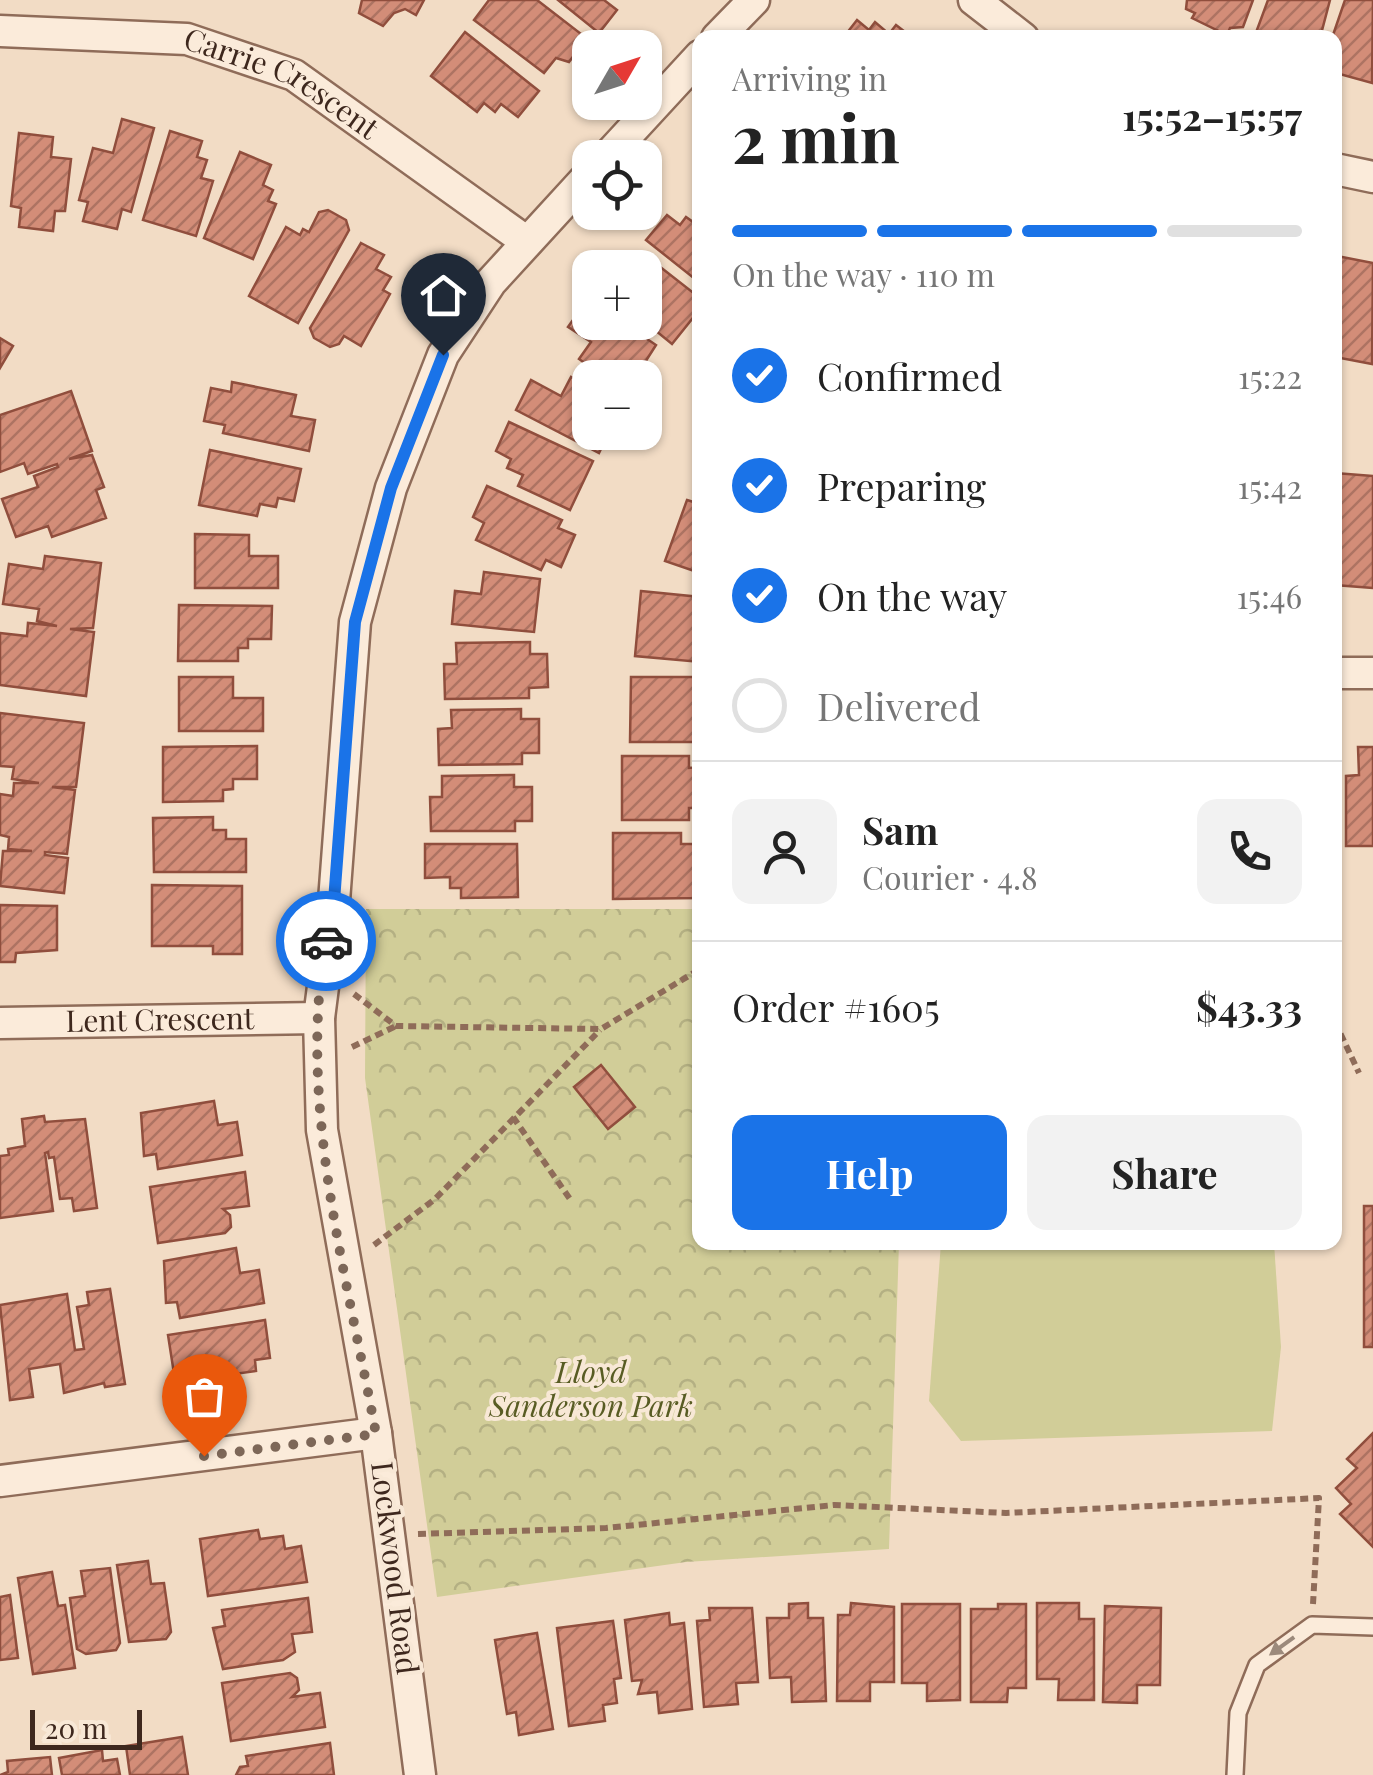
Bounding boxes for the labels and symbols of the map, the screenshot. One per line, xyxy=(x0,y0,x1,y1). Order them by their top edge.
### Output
street label: Carrie Crescent xyxy=(179,17,388,148)
north arrow xyxy=(572,30,662,120)
pin xyxy=(401,253,486,356)
courier xyxy=(276,891,376,991)
street label: Lent Crescent xyxy=(65,997,255,1040)
park label: Lloyd Sanderson Park xyxy=(488,1351,693,1425)
pin xyxy=(162,1354,247,1457)
street label: Lockwood Road xyxy=(363,1459,429,1676)
one-way arrow xyxy=(1269,1636,1296,1655)
scale bar xyxy=(30,1705,142,1750)

